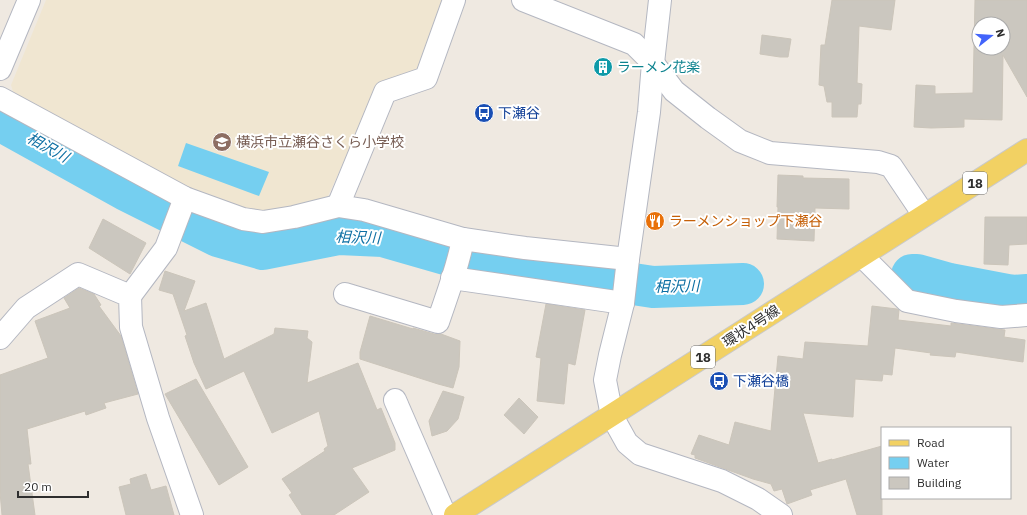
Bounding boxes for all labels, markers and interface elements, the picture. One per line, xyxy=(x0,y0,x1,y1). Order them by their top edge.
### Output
north arrow xyxy=(971,16,1011,56)
text: N xyxy=(993,27,1008,39)
building icon: ラーメン花楽 xyxy=(592,56,614,78)
place label: ラーメン花楽 xyxy=(617,58,700,76)
bus stop icon: 下瀬谷 xyxy=(473,102,495,124)
place label: 下瀬谷 xyxy=(498,104,540,122)
water label: 相沢川 xyxy=(24,128,74,167)
school or university icon: 横浜市立瀬谷さくら小学校 xyxy=(211,131,233,153)
place label: 横浜市立瀬谷さくら小学校 xyxy=(236,133,404,151)
road number: 18 xyxy=(963,172,987,194)
restaurant icon: ラーメンショップ下瀬谷 xyxy=(644,210,666,232)
place label: ラーメンショップ下瀬谷 xyxy=(669,212,822,230)
water label: 相沢川 xyxy=(335,227,383,247)
water label: 相沢川 xyxy=(654,276,702,296)
street label: 環状4号線 xyxy=(719,301,783,351)
road number: 18 xyxy=(691,346,715,368)
bus stop icon: 下瀬谷橋 xyxy=(708,370,730,392)
place label: 下瀬谷橋 xyxy=(733,372,789,390)
legend xyxy=(881,427,1011,499)
text: Road xyxy=(917,435,945,450)
text: Water xyxy=(917,455,950,470)
scale bar xyxy=(18,473,88,499)
text: Building xyxy=(917,475,962,490)
text: 20 m xyxy=(24,479,52,494)

